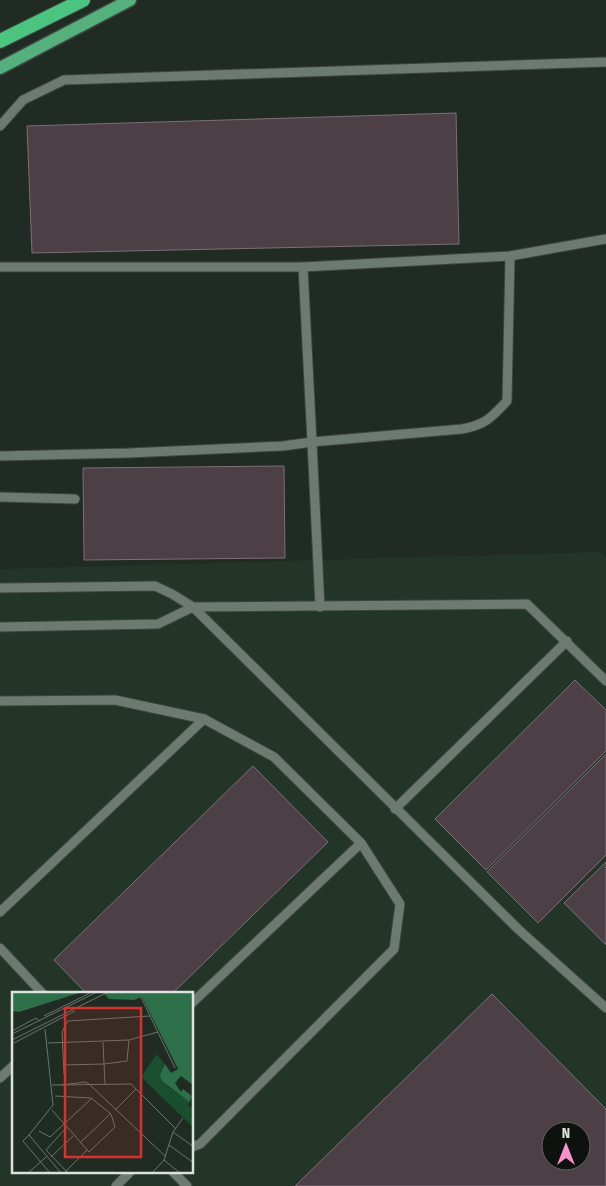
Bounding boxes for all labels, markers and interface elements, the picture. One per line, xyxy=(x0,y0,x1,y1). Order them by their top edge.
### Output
inset map xyxy=(12,992,194,1174)
north arrow xyxy=(541,1121,591,1171)
text: N xyxy=(562,1125,570,1142)

